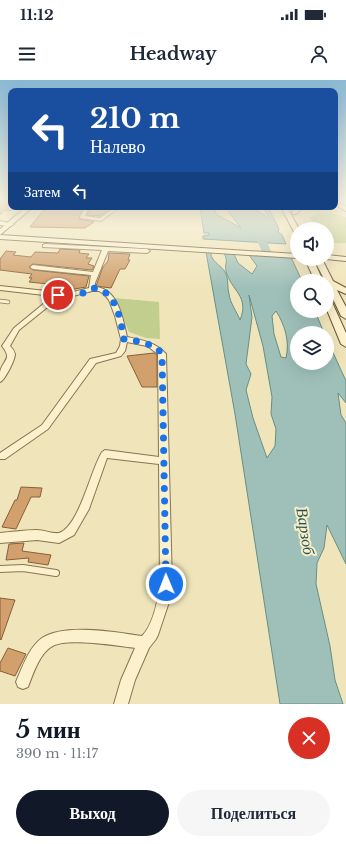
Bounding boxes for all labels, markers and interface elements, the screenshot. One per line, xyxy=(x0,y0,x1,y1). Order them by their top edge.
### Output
text: 11:12 xyxy=(20,5,54,24)
icon: menu xyxy=(16,43,38,65)
text: Headway xyxy=(129,43,217,65)
icon: person xyxy=(308,43,330,65)
text: 210 m xyxy=(90,101,180,136)
icon: left xyxy=(24,104,76,156)
text: Налево xyxy=(90,136,146,158)
icon: left xyxy=(69,180,91,202)
text: Затем xyxy=(24,182,61,201)
map controls xyxy=(290,222,334,370)
button: sound xyxy=(290,222,334,266)
button: search xyxy=(290,274,334,318)
pin xyxy=(41,278,75,312)
icon: arrive xyxy=(47,284,69,306)
button: layers xyxy=(290,326,334,370)
water label: Варзоб xyxy=(292,506,320,557)
position arrow xyxy=(145,563,187,605)
text: 5 мин xyxy=(16,715,81,744)
button: close xyxy=(288,717,330,759)
text: 390 m · 11:17 xyxy=(16,745,98,762)
button: Выход xyxy=(16,790,169,836)
button: Поделиться xyxy=(177,790,330,836)

